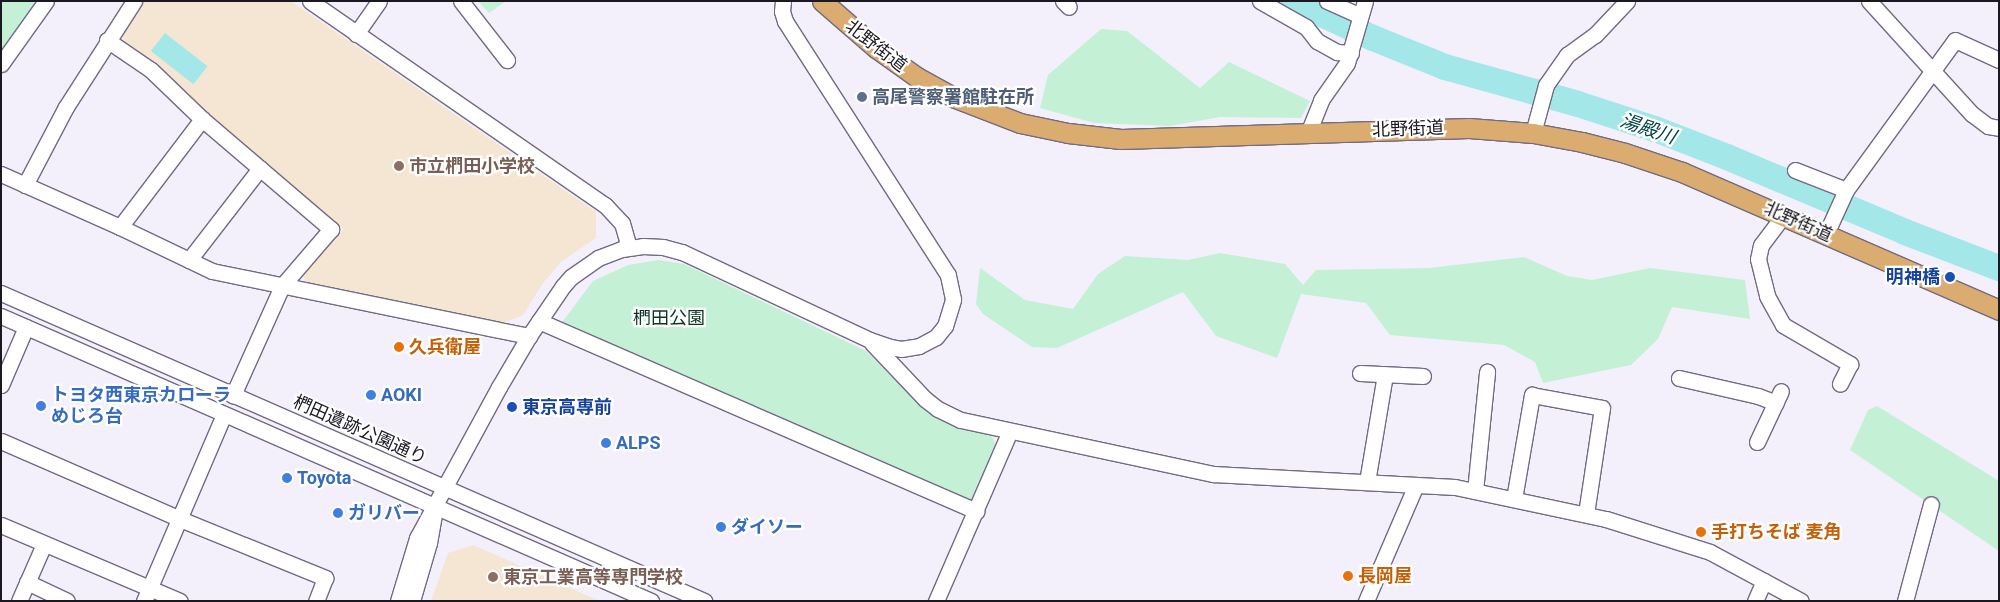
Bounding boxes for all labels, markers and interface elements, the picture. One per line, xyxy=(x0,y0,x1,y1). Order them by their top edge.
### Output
street label: 北野街道 xyxy=(841,15,911,77)
place label: 高尾警察署館駐在所 xyxy=(872,86,1034,108)
marker: 高尾警察署館駐在所 xyxy=(856,91,868,103)
water label: 湯殿川 xyxy=(1617,109,1679,149)
street label: 北野街道 xyxy=(1372,117,1444,141)
place label: 市立椚田小学校 xyxy=(409,155,535,177)
marker: 市立椚田小学校 xyxy=(393,160,405,172)
street label: 北野街道 xyxy=(1761,197,1835,247)
place label: 明神橋 xyxy=(1886,266,1940,288)
marker: 明神橋 xyxy=(1944,271,1956,283)
park label: 椚田公園 xyxy=(633,307,705,329)
place label: 久兵衛屋 xyxy=(409,336,481,358)
marker: 久兵衛屋 xyxy=(393,341,405,353)
place label: AOKI xyxy=(381,384,422,406)
place label: トヨタ西東京カローラ めじろ台 xyxy=(51,385,231,428)
marker: AOKI xyxy=(365,389,377,401)
street label: 椚田遺跡公園通り xyxy=(290,391,430,469)
place label: 東京高専前 xyxy=(522,396,612,418)
marker: トヨタ西東京カローラ めじろ台 xyxy=(35,400,47,412)
marker: 東京高専前 xyxy=(506,401,518,413)
place label: ALPS xyxy=(616,432,661,454)
marker: ALPS xyxy=(600,437,612,449)
place label: Toyota xyxy=(297,467,351,489)
marker: Toyota xyxy=(281,472,293,484)
place label: ガリバー xyxy=(348,502,420,524)
marker: ガリバー xyxy=(332,507,344,519)
place label: ダイソー xyxy=(731,516,803,538)
marker: ダイソー xyxy=(715,521,727,533)
place label: 手打ちそば 麦角 xyxy=(1711,521,1841,543)
marker: 手打ちそば 麦角 xyxy=(1695,526,1707,538)
place label: 長岡屋 xyxy=(1358,565,1412,587)
place label: 東京工業高等専門学校 xyxy=(503,566,683,588)
marker: 長岡屋 xyxy=(1342,570,1354,582)
marker: 東京工業高等専門学校 xyxy=(487,571,499,583)

